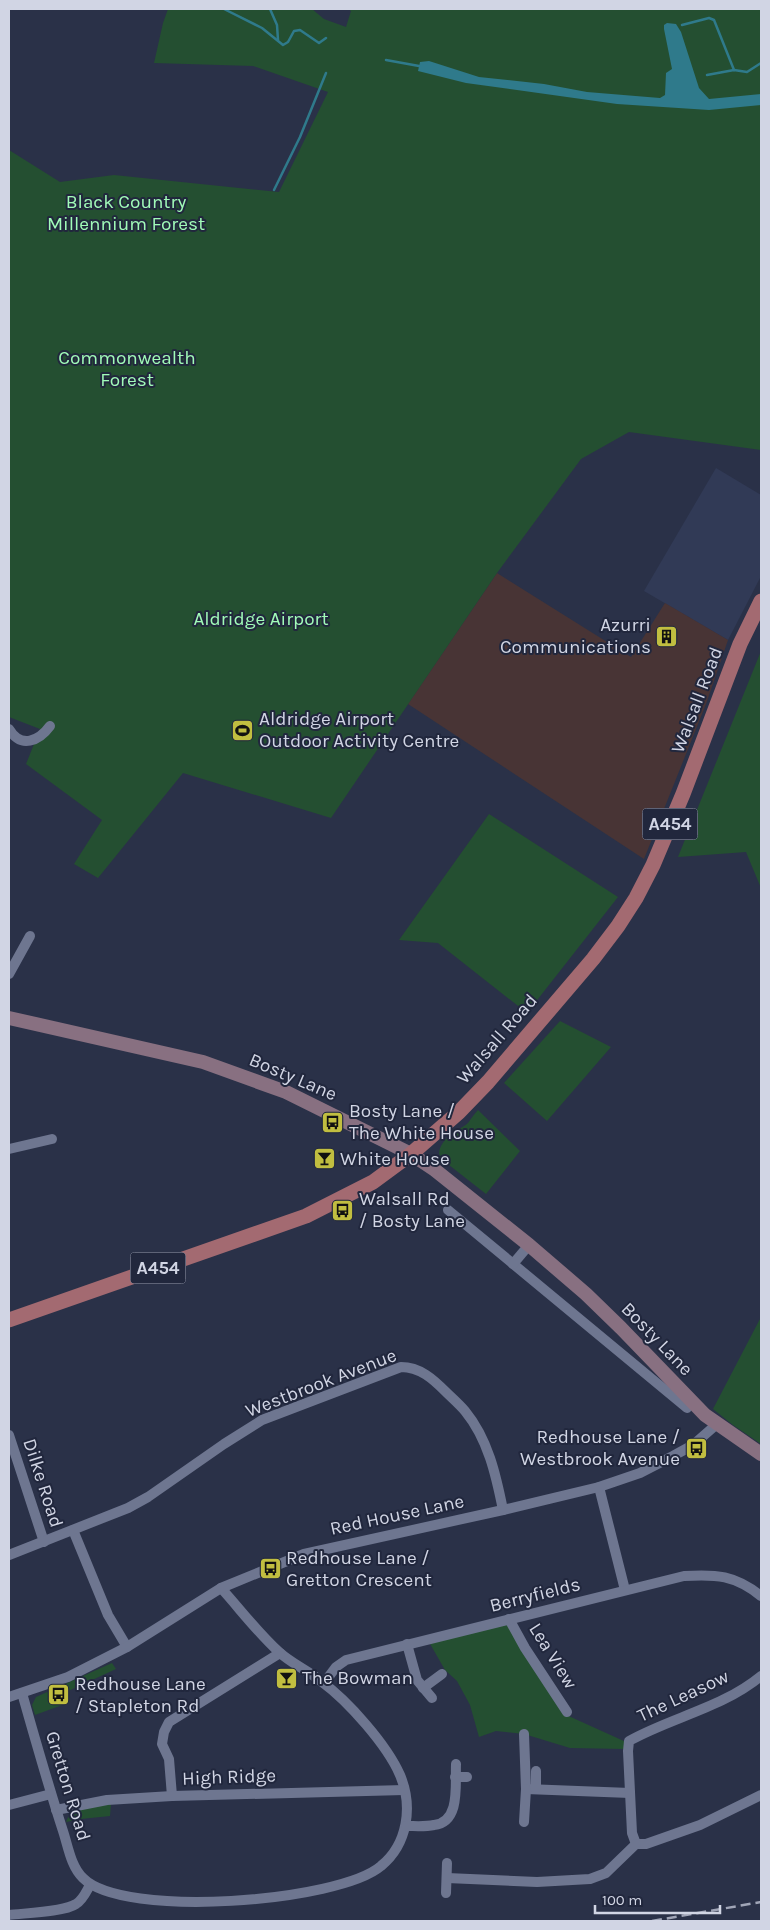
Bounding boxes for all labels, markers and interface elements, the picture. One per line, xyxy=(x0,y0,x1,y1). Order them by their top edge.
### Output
park label: Black Country Millennium Forest xyxy=(47,191,205,235)
park label: Commonwealth Forest xyxy=(58,347,196,391)
park label: Aldridge Airport xyxy=(193,608,329,630)
place label: Azurri Communications xyxy=(500,614,651,658)
building icon: Azurri Communications xyxy=(655,624,679,648)
street label: Walsall Road xyxy=(667,644,727,756)
place label: Aldridge Airport Outdoor Activity Centre xyxy=(259,708,459,752)
sports icon: Aldridge Airport Outdoor Activity Centre xyxy=(231,718,255,742)
road number: A454 xyxy=(642,809,698,840)
street label: Walsall Road xyxy=(452,990,542,1088)
street label: Bosty Lane xyxy=(246,1049,340,1105)
place label: Bosty Lane / The White House xyxy=(349,1100,494,1144)
bus stop icon: Bosty Lane / The White House xyxy=(321,1110,345,1134)
bar icon: White House xyxy=(312,1147,336,1171)
place label: White House xyxy=(340,1148,450,1170)
place label: Walsall Rd / Bosty Lane xyxy=(359,1188,465,1232)
bus stop icon: Walsall Rd / Bosty Lane xyxy=(331,1198,355,1222)
road number: A454 xyxy=(130,1252,186,1284)
street label: Bosty Lane xyxy=(617,1298,697,1380)
street label: Westbrook Avenue xyxy=(242,1344,400,1422)
place label: Redhouse Lane / Westbrook Avenue xyxy=(520,1426,680,1470)
street label: Dilke Road xyxy=(18,1436,68,1530)
bus stop icon: Redhouse Lane / Westbrook Avenue xyxy=(684,1436,708,1460)
street label: Red House Lane xyxy=(328,1490,466,1540)
place label: Redhouse Lane / Gretton Crescent xyxy=(286,1547,432,1591)
bus stop icon: Redhouse Lane / Gretton Crescent xyxy=(258,1557,282,1581)
street label: Berryfields xyxy=(487,1573,583,1617)
street label: Lea View xyxy=(524,1619,582,1693)
street label: The Leasow xyxy=(634,1665,732,1727)
bar icon: The Bowman xyxy=(274,1666,298,1690)
place label: The Bowman xyxy=(302,1667,413,1689)
place label: Redhouse Lane / Stapleton Rd xyxy=(75,1673,206,1717)
bus stop icon: Redhouse Lane / Stapleton Rd xyxy=(47,1683,71,1707)
street label: Gretton Road xyxy=(41,1729,95,1843)
street label: High Ridge xyxy=(182,1764,276,1790)
scale bar xyxy=(595,1882,720,1914)
text: 100 m xyxy=(602,1891,642,1909)

